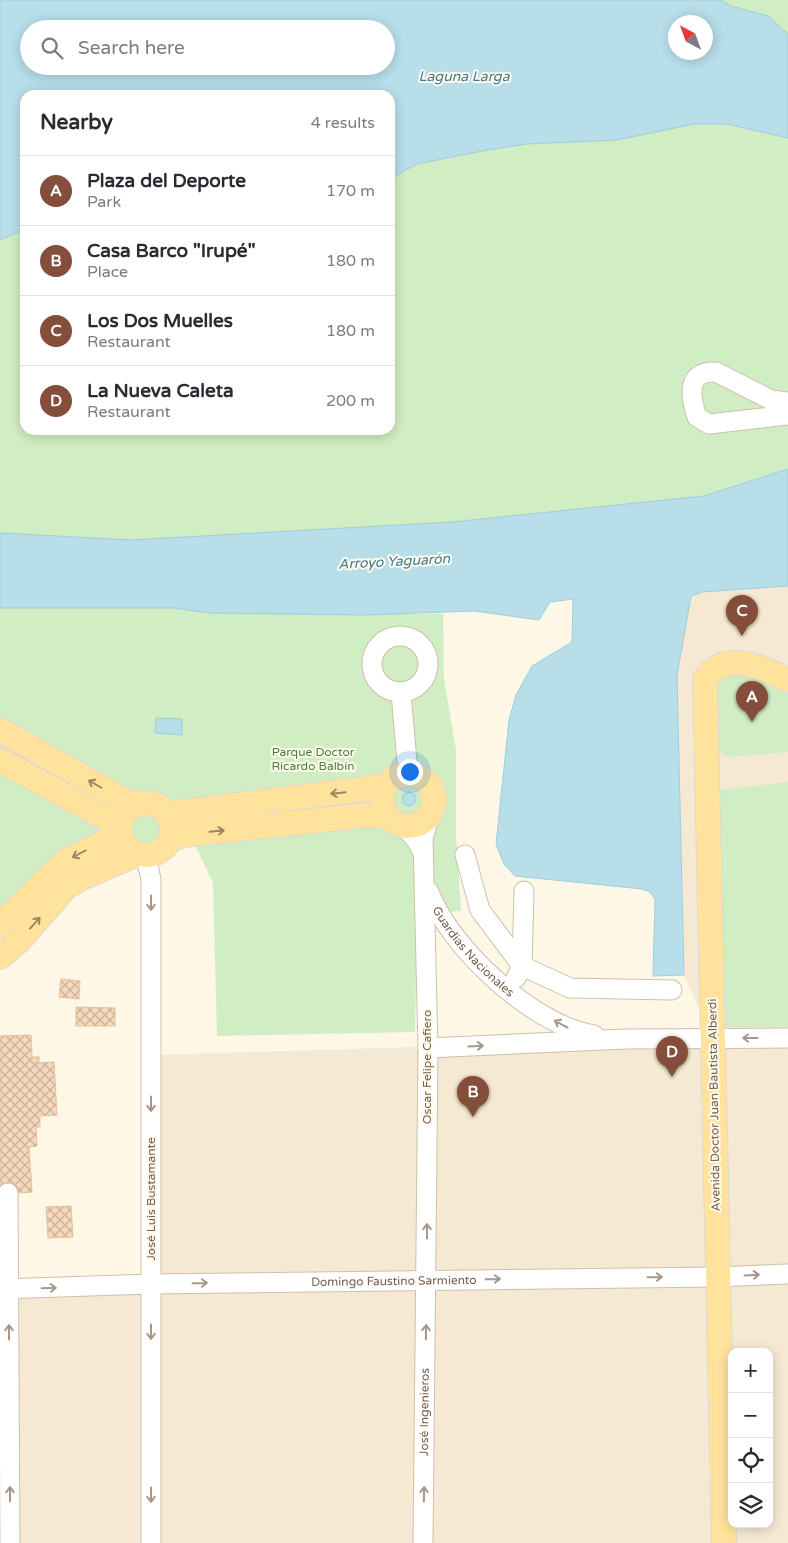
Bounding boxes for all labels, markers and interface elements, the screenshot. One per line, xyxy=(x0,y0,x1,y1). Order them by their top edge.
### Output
north arrow xyxy=(668,15,713,60)
search box xyxy=(20,20,395,75)
icon: search xyxy=(38,34,66,62)
text: Search here xyxy=(78,37,185,59)
water label: Laguna Larga xyxy=(418,68,511,85)
text: Nearby xyxy=(40,110,113,135)
text: 4 results xyxy=(311,113,375,133)
text: Plaza del Deporte xyxy=(87,170,246,192)
text: A xyxy=(50,181,62,201)
text: 170 m xyxy=(326,181,375,201)
text: Park xyxy=(87,192,121,212)
text: Casa Barco "Irupé" xyxy=(87,240,255,262)
text: B xyxy=(50,251,62,271)
text: 180 m xyxy=(326,251,375,271)
text: Place xyxy=(87,262,128,282)
text: Los Dos Muelles xyxy=(87,310,233,332)
text: C xyxy=(50,321,62,341)
text: 180 m xyxy=(326,321,375,341)
text: Restaurant xyxy=(87,332,171,352)
text: La Nueva Caleta xyxy=(87,380,234,402)
text: D xyxy=(50,391,62,411)
text: 200 m xyxy=(326,391,375,411)
text: Restaurant xyxy=(87,402,171,422)
water label: Arroyo Yaguarón xyxy=(338,550,451,573)
pin: C xyxy=(726,595,758,636)
pin: A xyxy=(736,681,768,722)
park label: Parque Doctor Ricardo Balbín xyxy=(272,745,355,773)
your location xyxy=(397,759,423,785)
one-way arrow xyxy=(89,778,103,788)
one-way arrow xyxy=(330,788,346,798)
one-way arrow xyxy=(209,826,225,836)
one-way arrow xyxy=(72,850,87,859)
one-way arrow xyxy=(146,895,156,911)
street label: Guardias Nacionales xyxy=(430,904,517,1000)
one-way arrow xyxy=(29,916,40,929)
street label: Avenida Doctor Juan Bautista Alberdi xyxy=(705,999,723,1211)
street label: Oscar Felipe Cafiero xyxy=(420,1010,434,1124)
one-way arrow xyxy=(553,1019,568,1029)
one-way arrow xyxy=(742,1033,758,1043)
pin: D xyxy=(656,1036,688,1077)
one-way arrow xyxy=(468,1041,484,1051)
pin: B xyxy=(457,1076,489,1117)
one-way arrow xyxy=(146,1095,156,1111)
street label: José Luis Bustamante xyxy=(144,1137,158,1261)
one-way arrow xyxy=(422,1224,432,1240)
one-way arrow xyxy=(744,1271,760,1280)
street label: Domingo Faustino Sarmiento xyxy=(311,1273,477,1289)
one-way arrow xyxy=(647,1273,663,1282)
one-way arrow xyxy=(484,1274,500,1284)
one-way arrow xyxy=(191,1278,207,1288)
one-way arrow xyxy=(40,1283,56,1292)
one-way arrow xyxy=(4,1324,14,1340)
one-way arrow xyxy=(146,1324,156,1340)
one-way arrow xyxy=(421,1324,431,1340)
map controls xyxy=(728,1348,773,1528)
button: + xyxy=(728,1348,773,1393)
street label: José Ingenieros xyxy=(417,1368,432,1456)
button: − xyxy=(728,1393,773,1438)
button: locate xyxy=(728,1438,773,1483)
button: layers xyxy=(728,1483,773,1528)
one-way arrow xyxy=(146,1486,156,1503)
one-way arrow xyxy=(5,1487,15,1503)
one-way arrow xyxy=(419,1487,429,1503)

